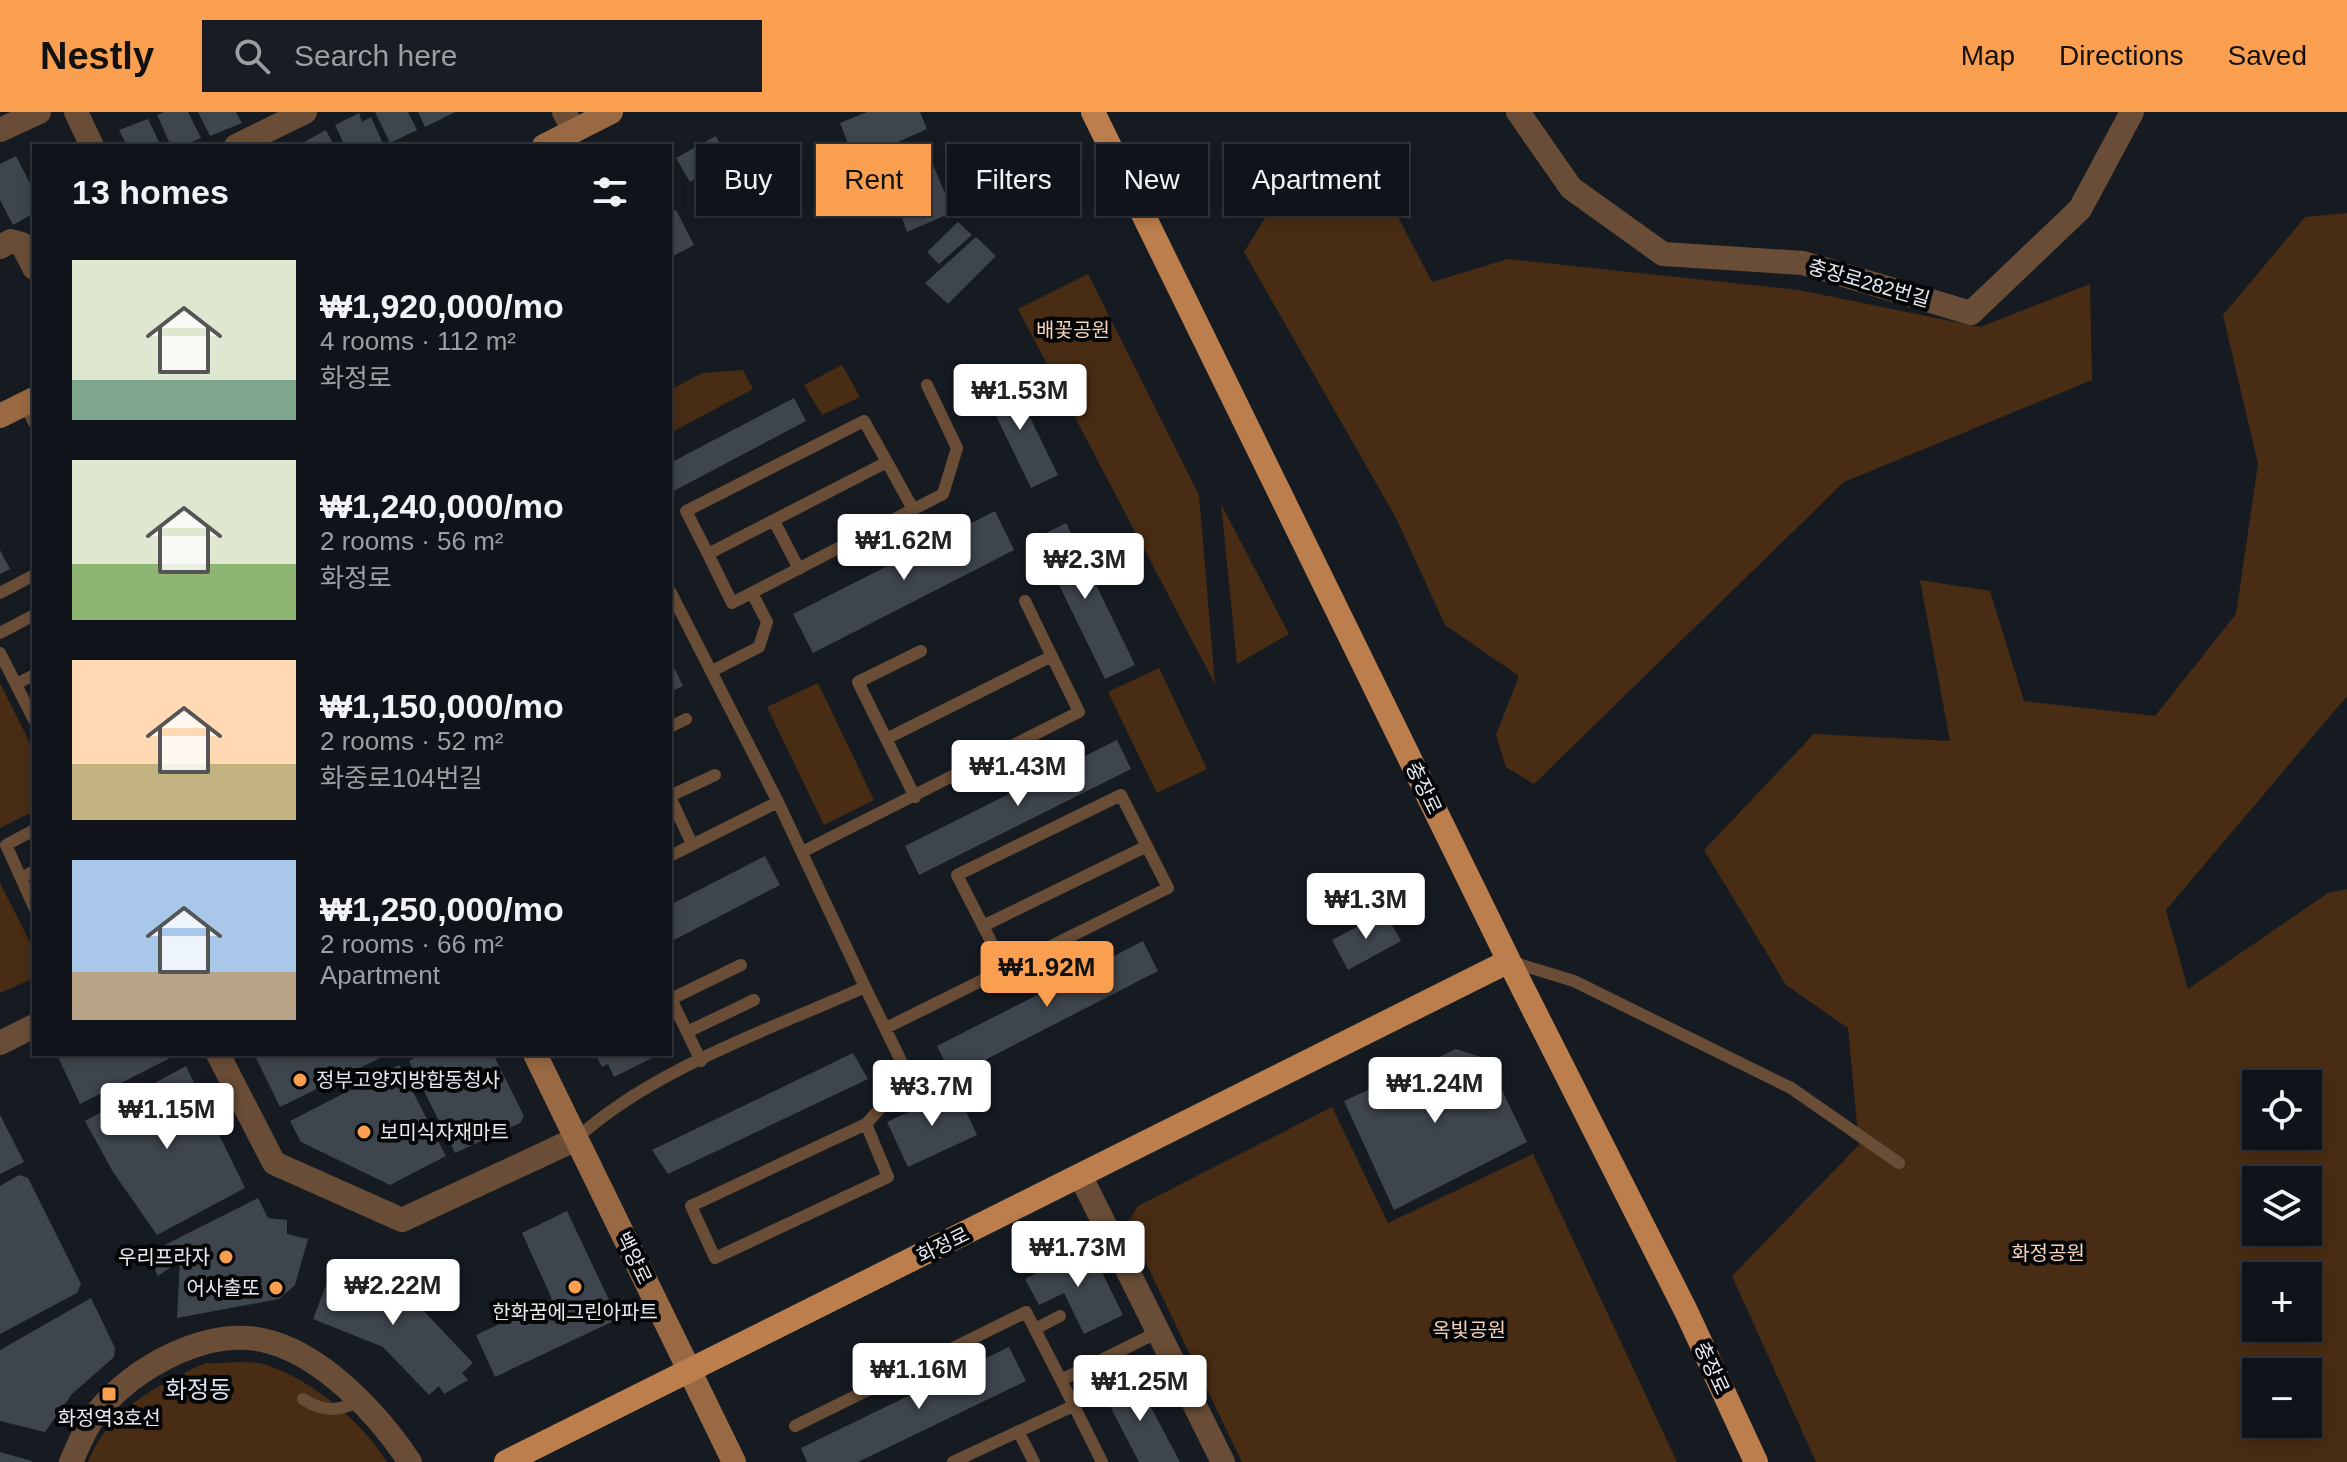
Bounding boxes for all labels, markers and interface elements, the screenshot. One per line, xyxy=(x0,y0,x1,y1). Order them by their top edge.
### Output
search box xyxy=(202,20,762,92)
icon: search xyxy=(230,34,274,78)
text: Nestly xyxy=(40,35,154,77)
text: Search here xyxy=(294,39,458,72)
text: Map xyxy=(1961,40,2015,71)
text: Directions xyxy=(2059,40,2184,71)
text: Saved xyxy=(2228,40,2307,71)
chip: Buy xyxy=(696,144,800,216)
chip: Rent xyxy=(816,144,931,216)
chip: Filters xyxy=(947,144,1080,216)
chip: New xyxy=(1096,144,1208,216)
chip: Apartment xyxy=(1224,144,1409,216)
icon: filters xyxy=(588,170,632,214)
text: 13 homes xyxy=(72,173,229,211)
street label: 충장로282번길 xyxy=(1806,255,1932,311)
text: ₩1,920,000/mo xyxy=(320,287,564,325)
icon: home xyxy=(136,292,232,388)
park label: 배꽃공원 xyxy=(1036,319,1110,341)
text: 4 rooms · 112 m² xyxy=(320,326,516,356)
text: 화정로 xyxy=(320,363,392,393)
pin: ₩1.53M xyxy=(955,364,1085,432)
text: ₩1.53M xyxy=(972,375,1068,405)
text: ₩1,240,000/mo xyxy=(320,487,564,525)
icon: home xyxy=(136,492,232,588)
pin: ₩1.62M xyxy=(839,514,969,582)
text: ₩1.62M xyxy=(856,525,952,555)
text: 2 rooms · 56 m² xyxy=(320,526,504,556)
pin: ₩2.3M xyxy=(1029,533,1141,601)
text: ₩2.3M xyxy=(1044,544,1126,574)
text: 화정로 xyxy=(320,563,392,593)
text: ₩1,150,000/mo xyxy=(320,687,564,725)
icon: home xyxy=(136,692,232,788)
text: 2 rooms · 52 m² xyxy=(320,726,504,756)
pin: ₩1.43M xyxy=(953,740,1083,808)
text: ₩1.43M xyxy=(970,751,1066,781)
street label: 충장로 xyxy=(1402,758,1446,818)
text: 화중로104번길 xyxy=(320,763,483,793)
pin: ₩1.3M xyxy=(1310,873,1422,941)
text: ₩1.3M xyxy=(1325,884,1407,914)
text: ₩1,250,000/mo xyxy=(320,890,564,928)
icon: home xyxy=(136,892,232,988)
text: 2 rooms · 66 m² xyxy=(320,929,504,959)
pin: ₩1.92M xyxy=(982,941,1112,1009)
text: ₩1.92M xyxy=(999,952,1095,982)
text: Apartment xyxy=(320,960,440,990)
pin: ₩1.24M xyxy=(1370,1057,1500,1125)
pin: ₩3.7M xyxy=(876,1060,988,1128)
text: ₩1.24M xyxy=(1387,1068,1483,1098)
place label: 정부고양지방합동청사 xyxy=(316,1069,500,1091)
map controls xyxy=(2242,1070,2322,1438)
button: locate xyxy=(2242,1070,2322,1150)
marker: 정부고양지방합동청사 xyxy=(291,1071,309,1089)
text: ₩3.7M xyxy=(891,1071,973,1101)
pin: ₩1.15M xyxy=(102,1083,232,1151)
text: ₩1.15M xyxy=(119,1094,215,1124)
place label: 보미식자재마트 xyxy=(380,1121,509,1143)
marker: 보미식자재마트 xyxy=(355,1123,373,1141)
button: layers xyxy=(2242,1166,2322,1246)
pin: ₩1.73M xyxy=(1013,1221,1143,1289)
street label: 화정로 xyxy=(913,1223,973,1267)
street label: 백양로 xyxy=(612,1228,656,1288)
text: ₩1.73M xyxy=(1030,1232,1126,1262)
park label: 화정공원 xyxy=(2011,1242,2085,1264)
place label: 우리프라자 xyxy=(118,1246,210,1268)
marker: 우리프라자 xyxy=(217,1248,235,1266)
pin: ₩2.22M xyxy=(328,1259,458,1327)
button: + xyxy=(2242,1262,2322,1342)
text: ₩2.22M xyxy=(345,1270,441,1300)
place label: 어사출또 xyxy=(186,1277,260,1299)
marker: 한화꿈에그린아파트 xyxy=(566,1278,584,1296)
marker: 어사출또 xyxy=(267,1279,285,1297)
place label: 한화꿈에그린아파트 xyxy=(492,1301,658,1323)
park label: 옥빛공원 xyxy=(1432,1319,1506,1341)
street label: 충장로 xyxy=(1690,1338,1734,1398)
pin: ₩1.16M xyxy=(854,1343,984,1411)
text: ₩1.16M xyxy=(871,1354,967,1384)
pin: ₩1.25M xyxy=(1075,1355,1205,1423)
button: − xyxy=(2242,1358,2322,1438)
text: ₩1.25M xyxy=(1092,1366,1188,1396)
district label: 화정동 xyxy=(165,1376,231,1403)
marker: 화정역3호선 xyxy=(100,1385,118,1403)
place label: 화정역3호선 xyxy=(57,1407,161,1429)

